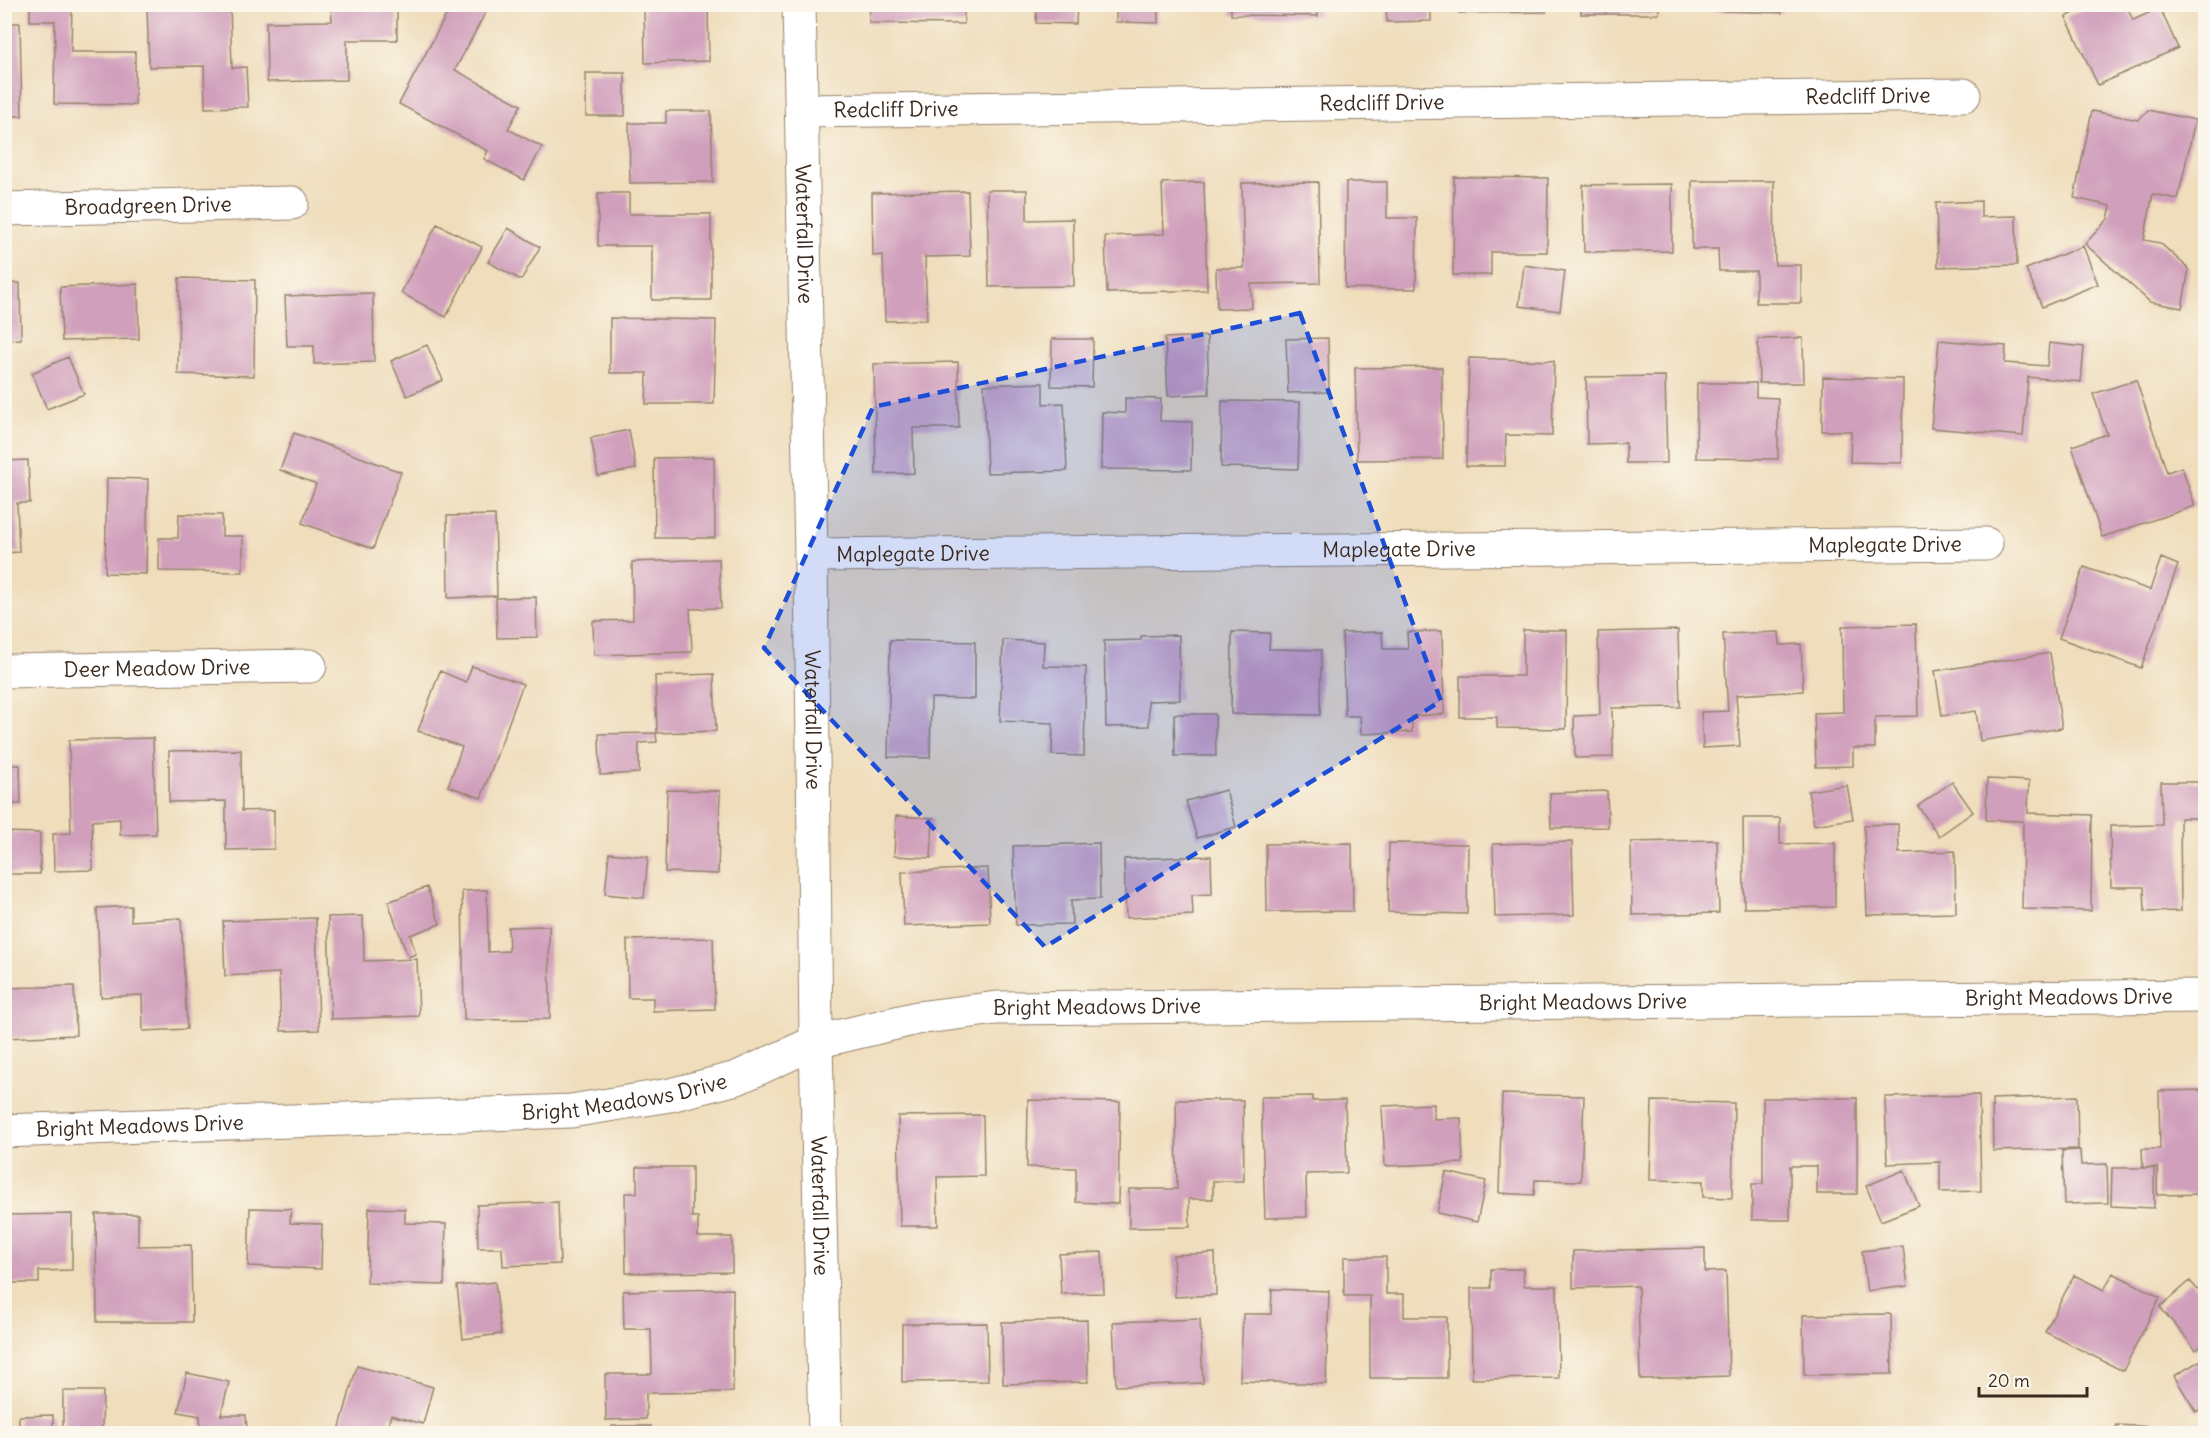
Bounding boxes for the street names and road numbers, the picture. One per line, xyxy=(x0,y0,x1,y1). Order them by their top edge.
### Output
street label: Redcliff Drive xyxy=(1805,81,1931,110)
street label: Redcliff Drive xyxy=(1319,88,1445,117)
street label: Redcliff Drive xyxy=(833,95,959,124)
street label: Waterfall Drive xyxy=(789,164,820,304)
street label: Broadgreen Drive xyxy=(64,190,232,221)
street label: Maplegate Drive xyxy=(1808,530,1962,559)
street label: Maplegate Drive xyxy=(1322,535,1476,563)
street label: Maplegate Drive xyxy=(836,539,990,568)
street label: Waterfall Drive xyxy=(799,650,827,790)
street label: Deer Meadow Drive xyxy=(63,653,251,683)
street label: Bright Meadows Drive xyxy=(1965,982,2173,1011)
street label: Bright Meadows Drive xyxy=(1479,987,1687,1016)
street label: Bright Meadows Drive xyxy=(993,992,1201,1021)
street label: Bright Meadows Drive xyxy=(521,1067,730,1126)
street label: Bright Meadows Drive xyxy=(36,1109,244,1143)
street label: Waterfall Drive xyxy=(805,1136,835,1276)

